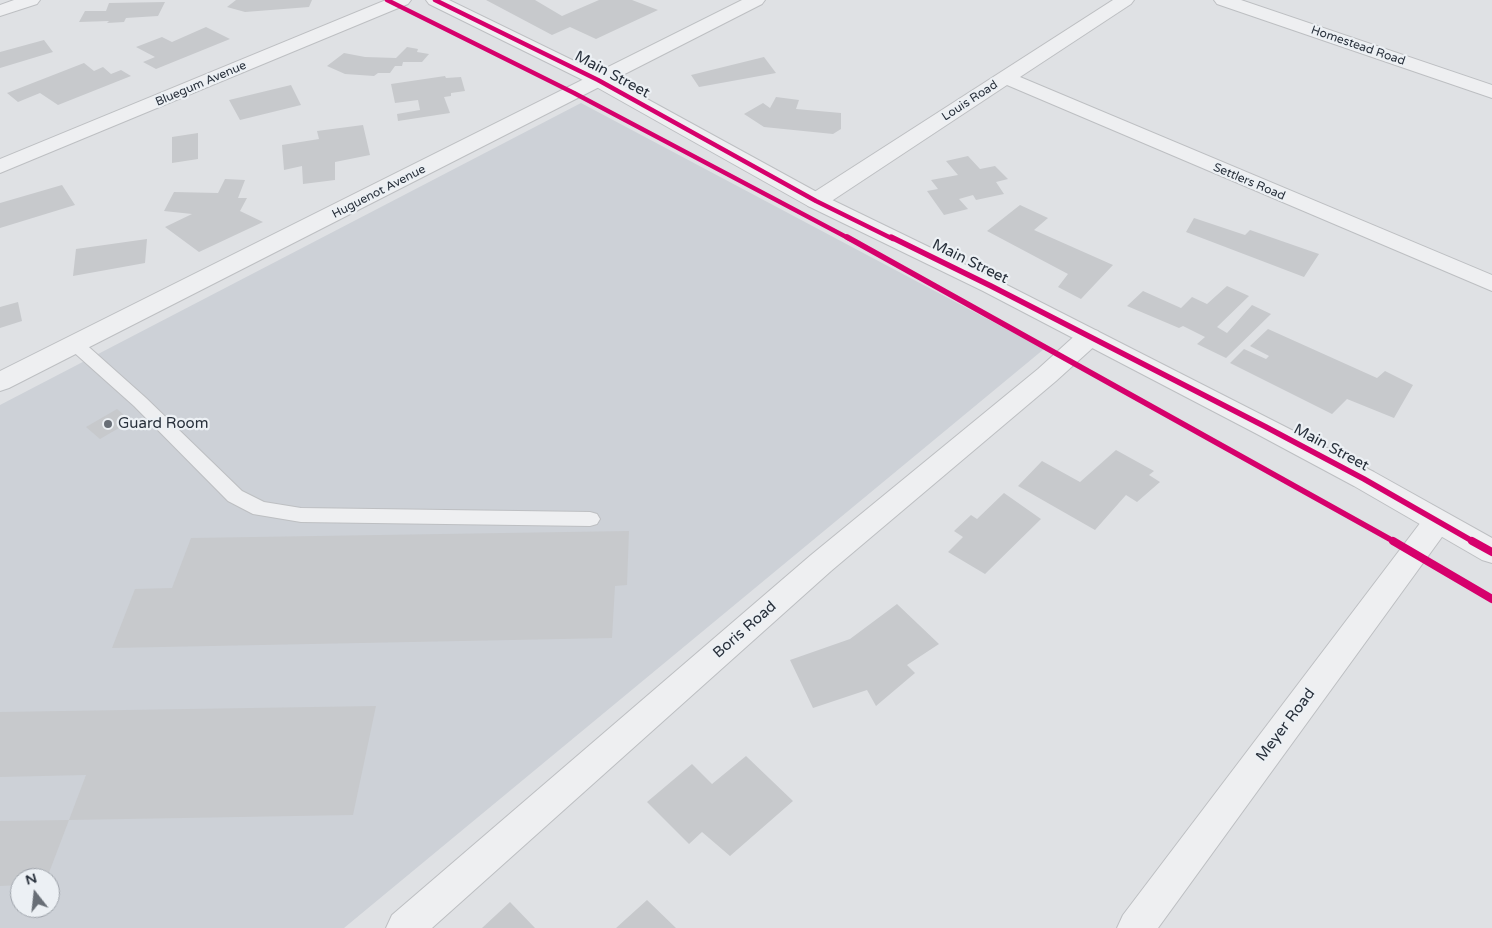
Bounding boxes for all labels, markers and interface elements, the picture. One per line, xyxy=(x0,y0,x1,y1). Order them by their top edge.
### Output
street label: Homestead Road xyxy=(1309,23,1407,69)
street label: Main Street xyxy=(571,48,653,102)
street label: Bluegum Avenue xyxy=(153,58,249,110)
street label: Louis Road xyxy=(939,78,1001,124)
street label: Settlers Road xyxy=(1211,160,1287,204)
street label: Huguenot Avenue xyxy=(330,162,428,222)
street label: Main Street xyxy=(929,236,1011,288)
place label: Guard Room xyxy=(118,415,208,433)
marker: Guard Room xyxy=(102,418,114,430)
street label: Main Street xyxy=(1290,421,1372,475)
street label: Boris Road xyxy=(710,598,780,662)
street label: Meyer Road xyxy=(1253,685,1319,765)
north arrow xyxy=(10,868,60,918)
text: N xyxy=(23,869,39,889)

